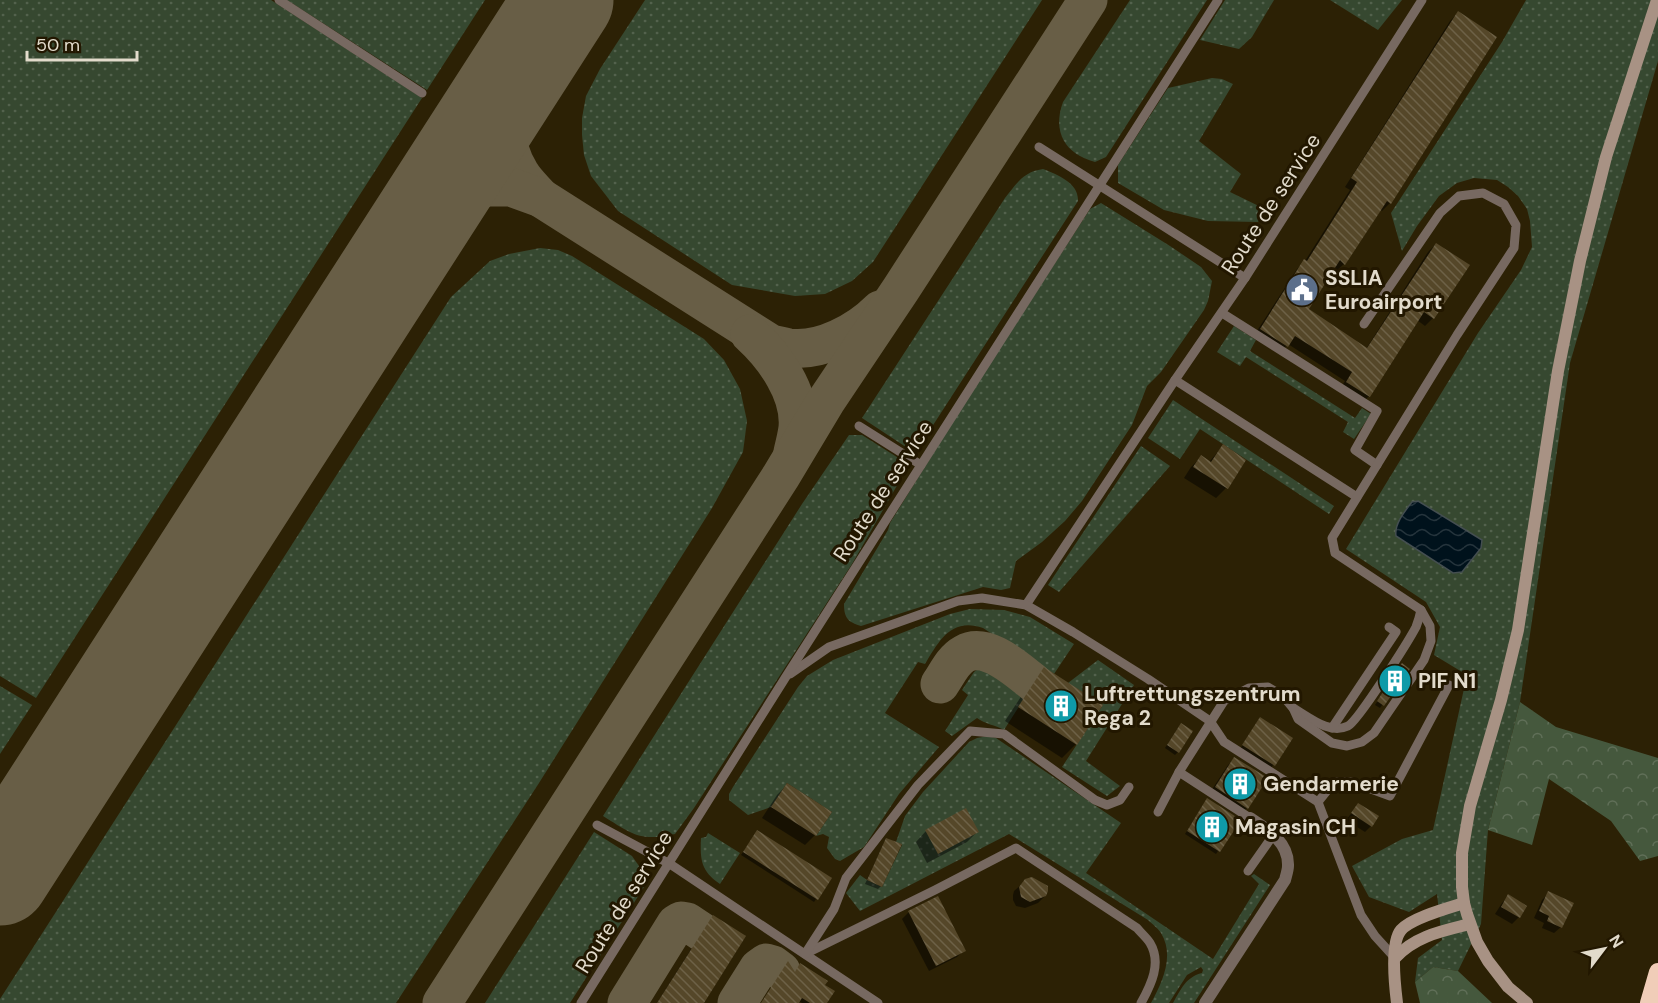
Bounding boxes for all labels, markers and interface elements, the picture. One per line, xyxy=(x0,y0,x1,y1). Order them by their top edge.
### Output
scale bar xyxy=(27,24,136,62)
text: 50 m xyxy=(36,33,80,57)
street label: Route de service xyxy=(1215,128,1327,280)
place label: SSLIA Euroairport xyxy=(1325,264,1442,316)
public building icon: SSLIA Euroairport xyxy=(1284,272,1320,308)
street label: Route de service xyxy=(827,415,939,567)
building icon: PIF N1 xyxy=(1377,663,1413,699)
place label: PIF N1 xyxy=(1418,667,1476,695)
place label: Luftrettungszentrum Rega 2 xyxy=(1084,680,1301,732)
building icon: Luftrettungszentrum Rega 2 xyxy=(1043,688,1079,724)
building icon: Gendarmerie xyxy=(1222,766,1258,802)
place label: Gendarmerie xyxy=(1263,770,1399,798)
building icon: Magasin CH xyxy=(1194,809,1230,845)
place label: Magasin CH xyxy=(1235,813,1356,841)
street label: Route de service xyxy=(569,826,679,978)
north arrow xyxy=(1574,919,1634,979)
text: N xyxy=(1604,931,1628,952)

